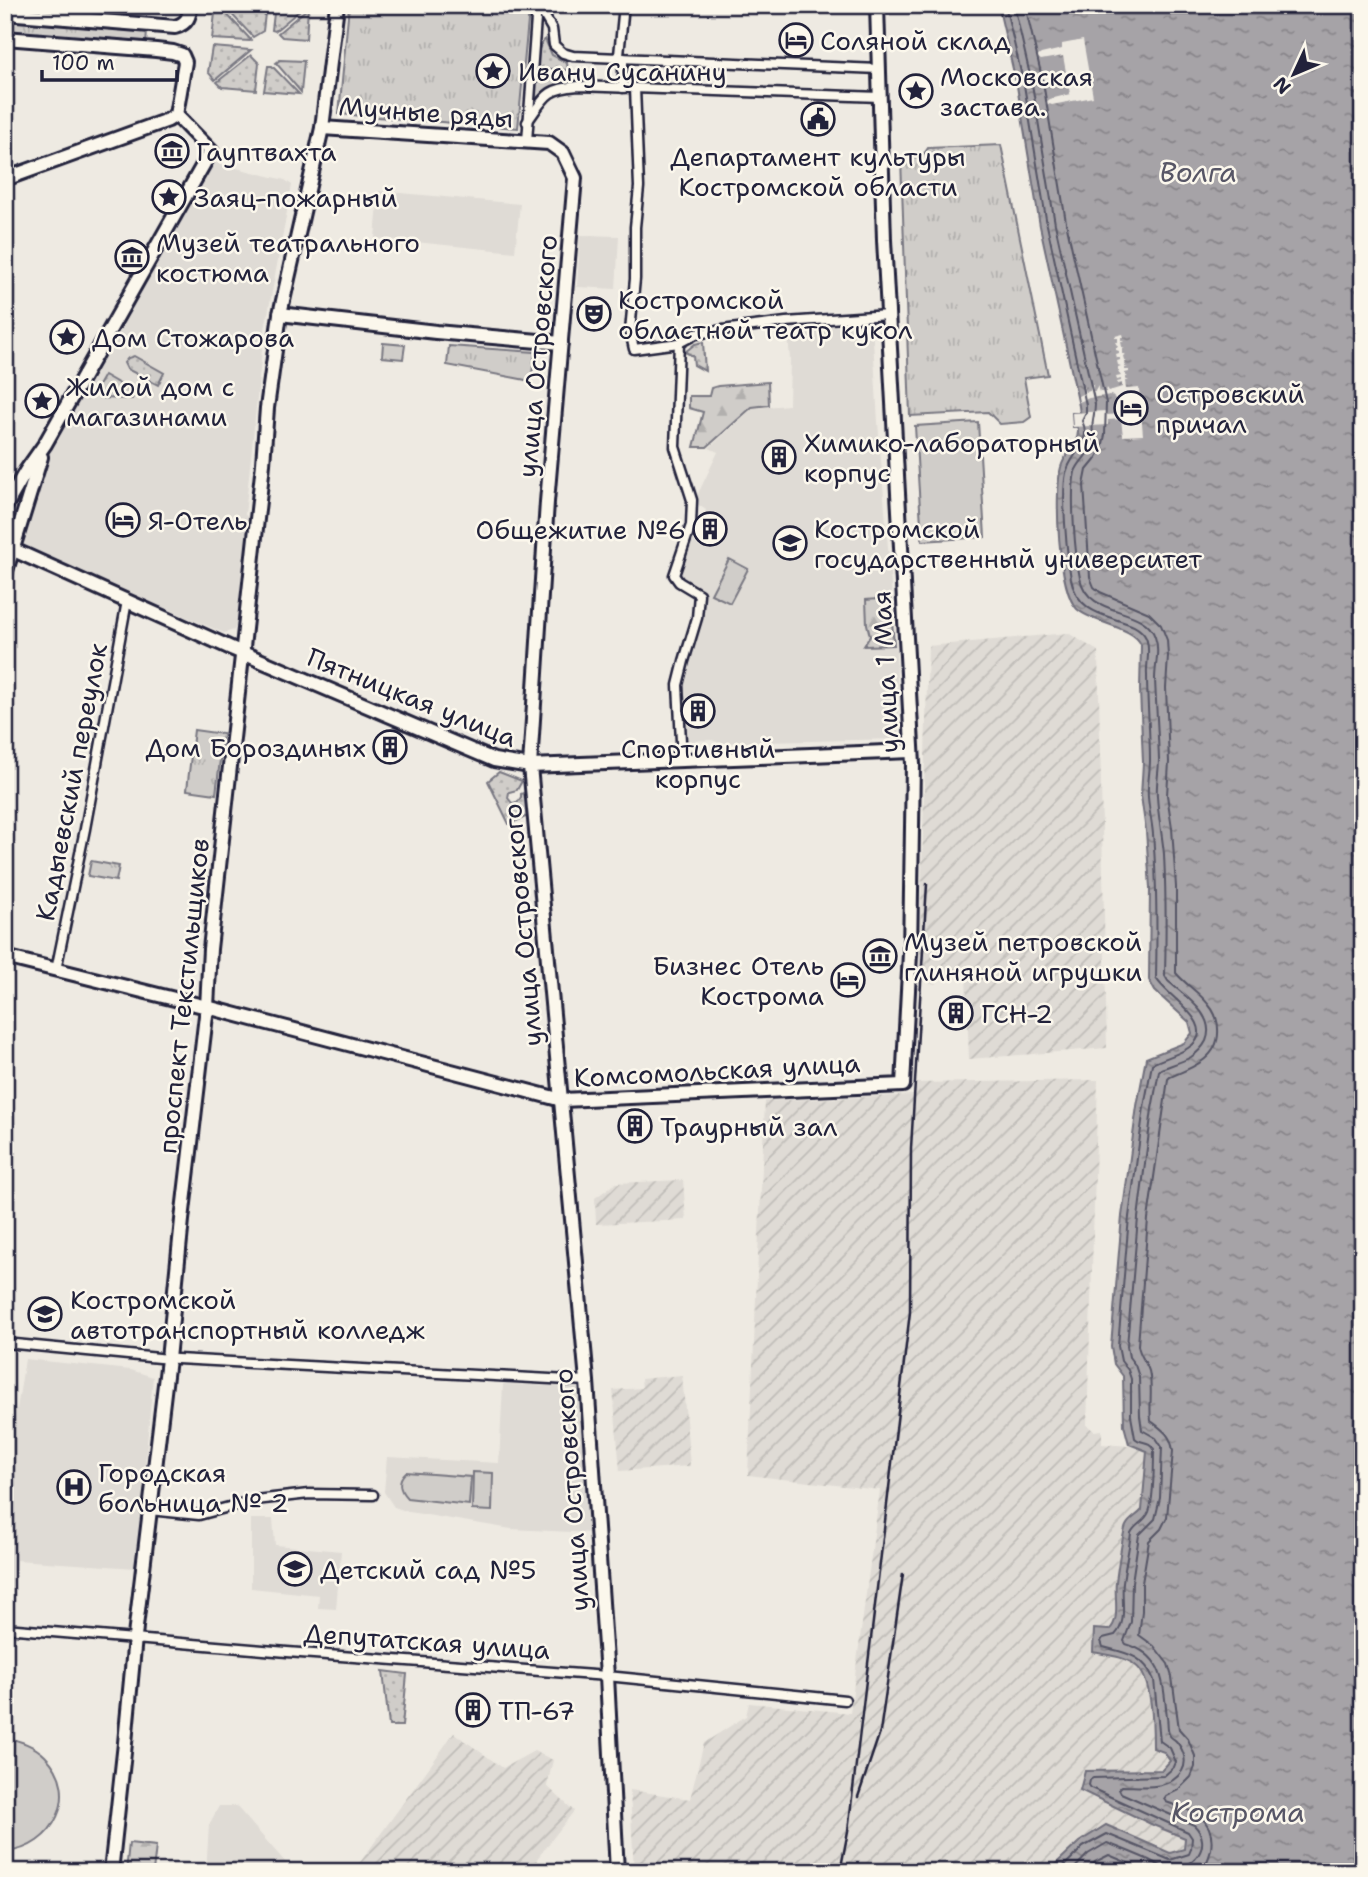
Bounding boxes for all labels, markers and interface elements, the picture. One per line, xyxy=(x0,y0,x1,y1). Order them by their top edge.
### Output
hotel icon: Соляной склад xyxy=(777,21,815,59)
place label: Соляной склад xyxy=(820,23,1011,58)
scale bar xyxy=(42,38,177,82)
north arrow xyxy=(1260,38,1330,108)
text: 100 m xyxy=(52,49,115,77)
place icon: Ивану Сусанину xyxy=(474,52,512,90)
place label: Ивану Сусанину xyxy=(518,54,727,89)
place label: Московская застава. xyxy=(940,59,1093,124)
text: N xyxy=(1268,71,1296,100)
place icon: Московская застава. xyxy=(897,72,935,110)
street label: Мучные ряды xyxy=(337,88,515,136)
public building icon: Департамент культуры Костромской области xyxy=(799,100,837,138)
museum icon: Гауптвахта xyxy=(153,132,191,170)
place label: Гауптвахта xyxy=(196,134,336,169)
place label: Департамент культуры Костромской области xyxy=(670,139,966,204)
water label: Волга xyxy=(1159,153,1237,191)
place icon: Заяц-пожарный xyxy=(150,178,188,216)
place label: Заяц-пожарный xyxy=(194,180,397,215)
place label: Музей театрального костюма xyxy=(156,225,420,290)
street label: улица Островского xyxy=(509,233,565,479)
museum icon: Музей театрального костюма xyxy=(113,238,151,276)
place label: Костромской областной театр кукол xyxy=(618,282,913,347)
theatre icon: Костромской областной театр кукол xyxy=(575,295,613,333)
place icon: Дом Стожарова xyxy=(48,318,86,356)
place label: Дом Стожарова xyxy=(92,320,294,355)
place label: Жилой дом с магазинами xyxy=(66,369,235,434)
place label: Островский причал xyxy=(1156,376,1305,441)
place icon: Жилой дом с магазинами xyxy=(23,382,61,420)
hotel icon: Островский причал xyxy=(1112,389,1150,427)
place label: Химико-лабораторный корпус xyxy=(804,425,1099,490)
building icon: Химико-лабораторный корпус xyxy=(760,438,798,476)
hotel icon: Я-Отель xyxy=(104,501,142,539)
place label: Я-Отель xyxy=(148,503,248,538)
building icon: Общежитие №6 xyxy=(691,510,729,548)
place label: Костромской государственный университет xyxy=(814,511,1203,576)
place label: Общежитие №6 xyxy=(475,512,686,547)
school or university icon: Костромской государственный университет xyxy=(771,524,809,562)
street label: улица 1 Мая xyxy=(863,590,907,754)
street label: Пятницкая улица xyxy=(302,639,522,755)
street label: Кадыевский переулок xyxy=(27,640,115,924)
building icon: Спортивный корпус xyxy=(679,692,717,730)
building icon: Дом Бороздиных xyxy=(371,728,409,766)
place label: Дом Бороздиных xyxy=(146,730,366,765)
place label: Спортивный корпус xyxy=(621,731,775,796)
street label: улица Островского xyxy=(494,802,550,1048)
street label: проспект Текстильщиков xyxy=(149,837,217,1155)
place label: Музей петровской глиняной игрушки xyxy=(904,924,1142,989)
museum icon: Музей петровской глиняной игрушки xyxy=(861,937,899,975)
place label: Бизнес Отель Кострома xyxy=(652,948,824,1013)
hotel icon: Бизнес Отель Кострома xyxy=(829,961,867,999)
building icon: ГСН-2 xyxy=(937,994,975,1032)
place label: ГСН-2 xyxy=(981,996,1053,1031)
street label: Комсомольская улица xyxy=(573,1045,861,1095)
building icon: Траурный зал xyxy=(616,1107,654,1145)
place label: Траурный зал xyxy=(660,1109,838,1144)
place label: Костромской автотранспортный колледж xyxy=(70,1282,426,1347)
school or university icon: Костромской автотранспортный колледж xyxy=(26,1295,64,1333)
street label: улица Островского xyxy=(545,1367,597,1613)
place label: Городская больница № 2 xyxy=(98,1455,289,1520)
hospital icon: Городская больница № 2 xyxy=(55,1468,93,1506)
school or university icon: Детский сад №5 xyxy=(276,1550,314,1588)
place label: Детский сад №5 xyxy=(320,1552,536,1587)
street label: Депутатская улица xyxy=(303,1615,551,1667)
building icon: ТП-67 xyxy=(454,1691,492,1729)
place label: ТП-67 xyxy=(498,1693,575,1728)
water label: Кострома xyxy=(1171,1793,1305,1831)

